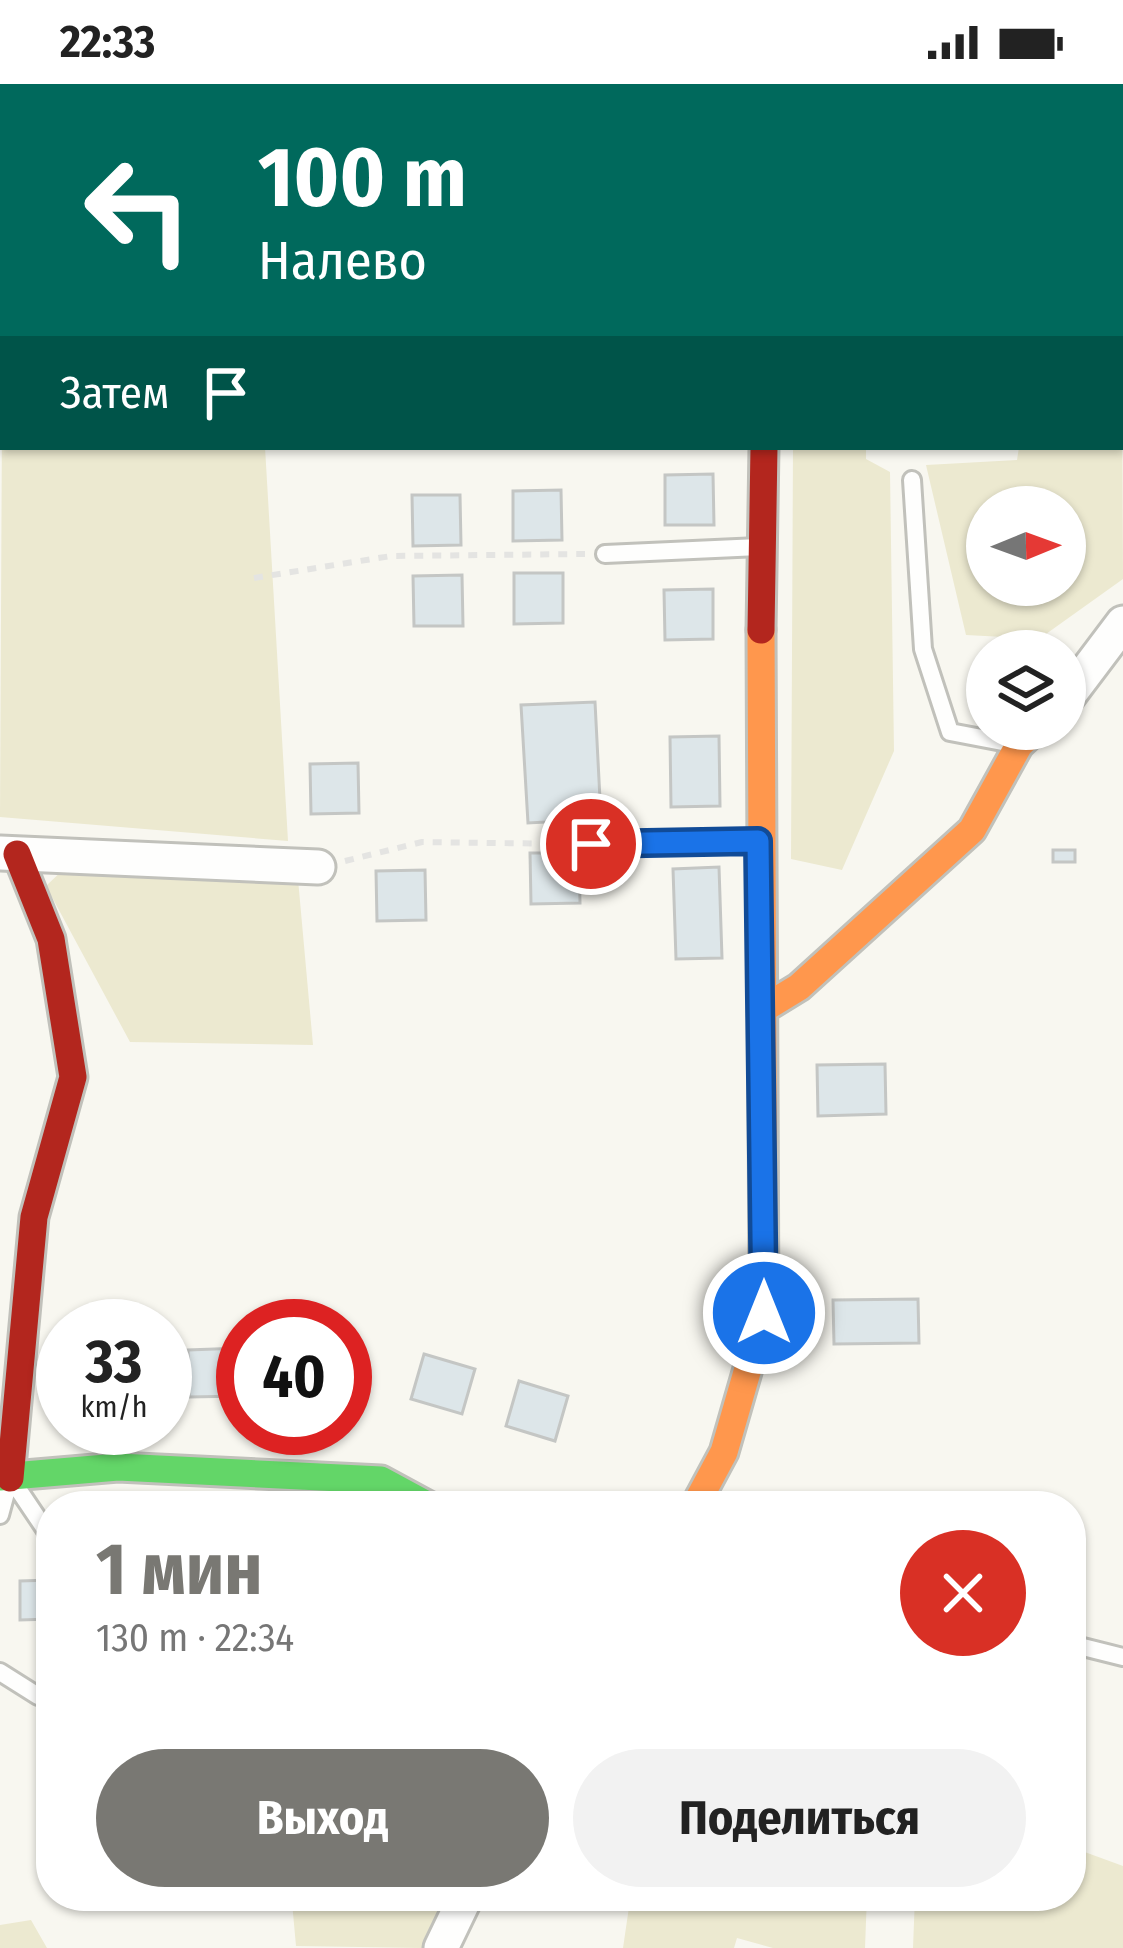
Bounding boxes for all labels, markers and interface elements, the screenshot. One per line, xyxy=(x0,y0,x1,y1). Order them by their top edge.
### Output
text: 22:33 xyxy=(60,15,155,69)
text: 100 m xyxy=(258,127,467,228)
icon: left xyxy=(60,132,216,288)
text: Налево xyxy=(258,229,427,293)
icon: arrive xyxy=(193,360,259,426)
text: Затем xyxy=(60,366,169,420)
north arrow xyxy=(966,486,1086,606)
map controls xyxy=(966,486,1086,750)
button: layers xyxy=(966,630,1086,750)
pin xyxy=(540,793,642,895)
icon: arrive xyxy=(558,811,624,877)
position arrow xyxy=(701,1250,827,1376)
speed limit sign: 40 xyxy=(216,1299,372,1455)
text: 33 xyxy=(86,1326,142,1398)
text: km/h xyxy=(81,1389,147,1425)
text: 1 мин xyxy=(96,1527,262,1613)
button: close xyxy=(900,1530,1026,1656)
text: 130 m · 22:34 xyxy=(96,1615,294,1661)
button: Выход xyxy=(96,1749,549,1887)
button: Поделиться xyxy=(573,1749,1026,1887)

